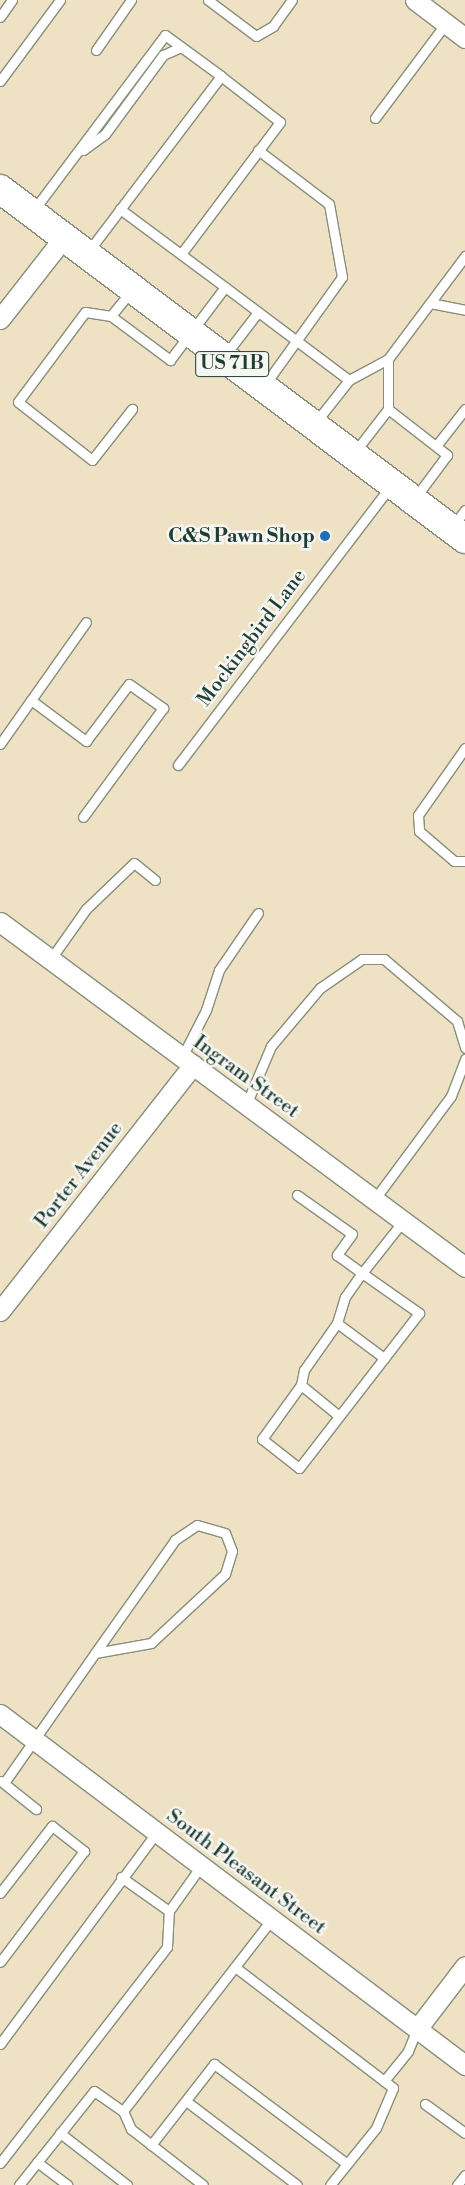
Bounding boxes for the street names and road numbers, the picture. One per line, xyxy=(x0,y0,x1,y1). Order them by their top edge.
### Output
road number: US 71B xyxy=(194,348,270,380)
street label: Mockingbird Lane xyxy=(193,565,311,711)
street label: Ingram Street xyxy=(188,1031,304,1123)
street label: Porter Avenue xyxy=(30,1117,128,1233)
street label: South Pleasant Street xyxy=(161,1804,331,1940)

